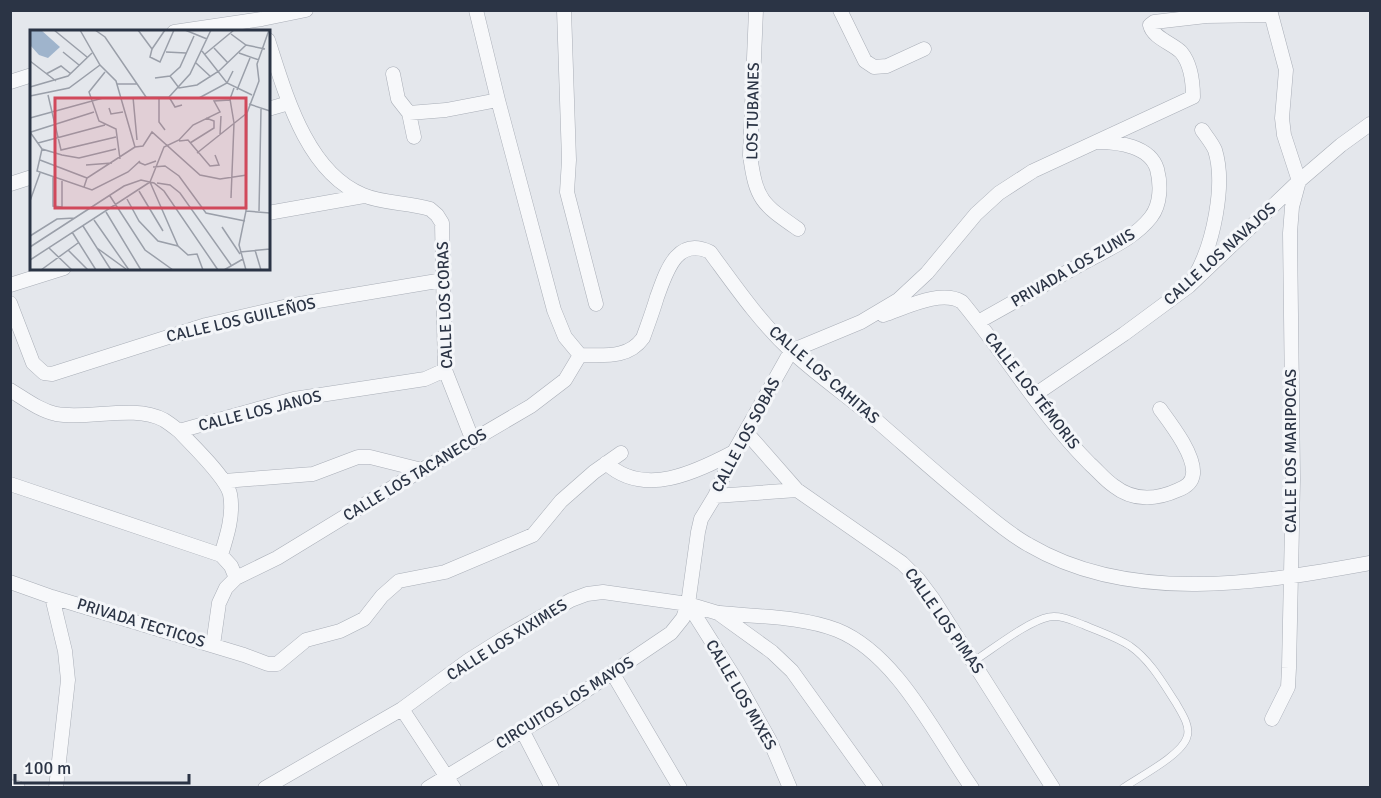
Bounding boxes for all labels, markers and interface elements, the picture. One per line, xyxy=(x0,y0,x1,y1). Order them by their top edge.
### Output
inset map xyxy=(30,30,270,270)
street label: LOS TUBANES xyxy=(742,62,764,160)
street label: CALLE LOS NAVAJOS xyxy=(1160,198,1280,310)
street label: PRIVADA LOS ZUNIS xyxy=(1007,224,1139,312)
street label: CALLE LOS CORAS xyxy=(433,241,457,369)
street label: CALLE LOS GUILEÑOS xyxy=(164,293,318,347)
street label: CALLE LOS CAHITAS xyxy=(765,322,883,428)
street label: CALLE LOS TÉMORIS xyxy=(980,329,1084,454)
street label: CALLE LOS MARIPOCAS xyxy=(1281,369,1301,533)
street label: CALLE LOS SOBAS xyxy=(707,374,785,496)
street label: CALLE LOS JANOS xyxy=(196,386,324,436)
street label: CALLE LOS TACANECOS xyxy=(340,424,491,526)
street label: CALLE LOS PIMAS xyxy=(900,564,988,678)
street label: PRIVADA TECTICOS xyxy=(74,594,208,652)
street label: CALLE LOS XIXIMES xyxy=(443,595,571,685)
street label: CALLE LOS MIXES xyxy=(701,636,781,754)
street label: CIRCUITOS LOS MAYOS xyxy=(492,652,638,754)
scale bar xyxy=(15,747,189,785)
text: 100 m xyxy=(24,757,71,779)

